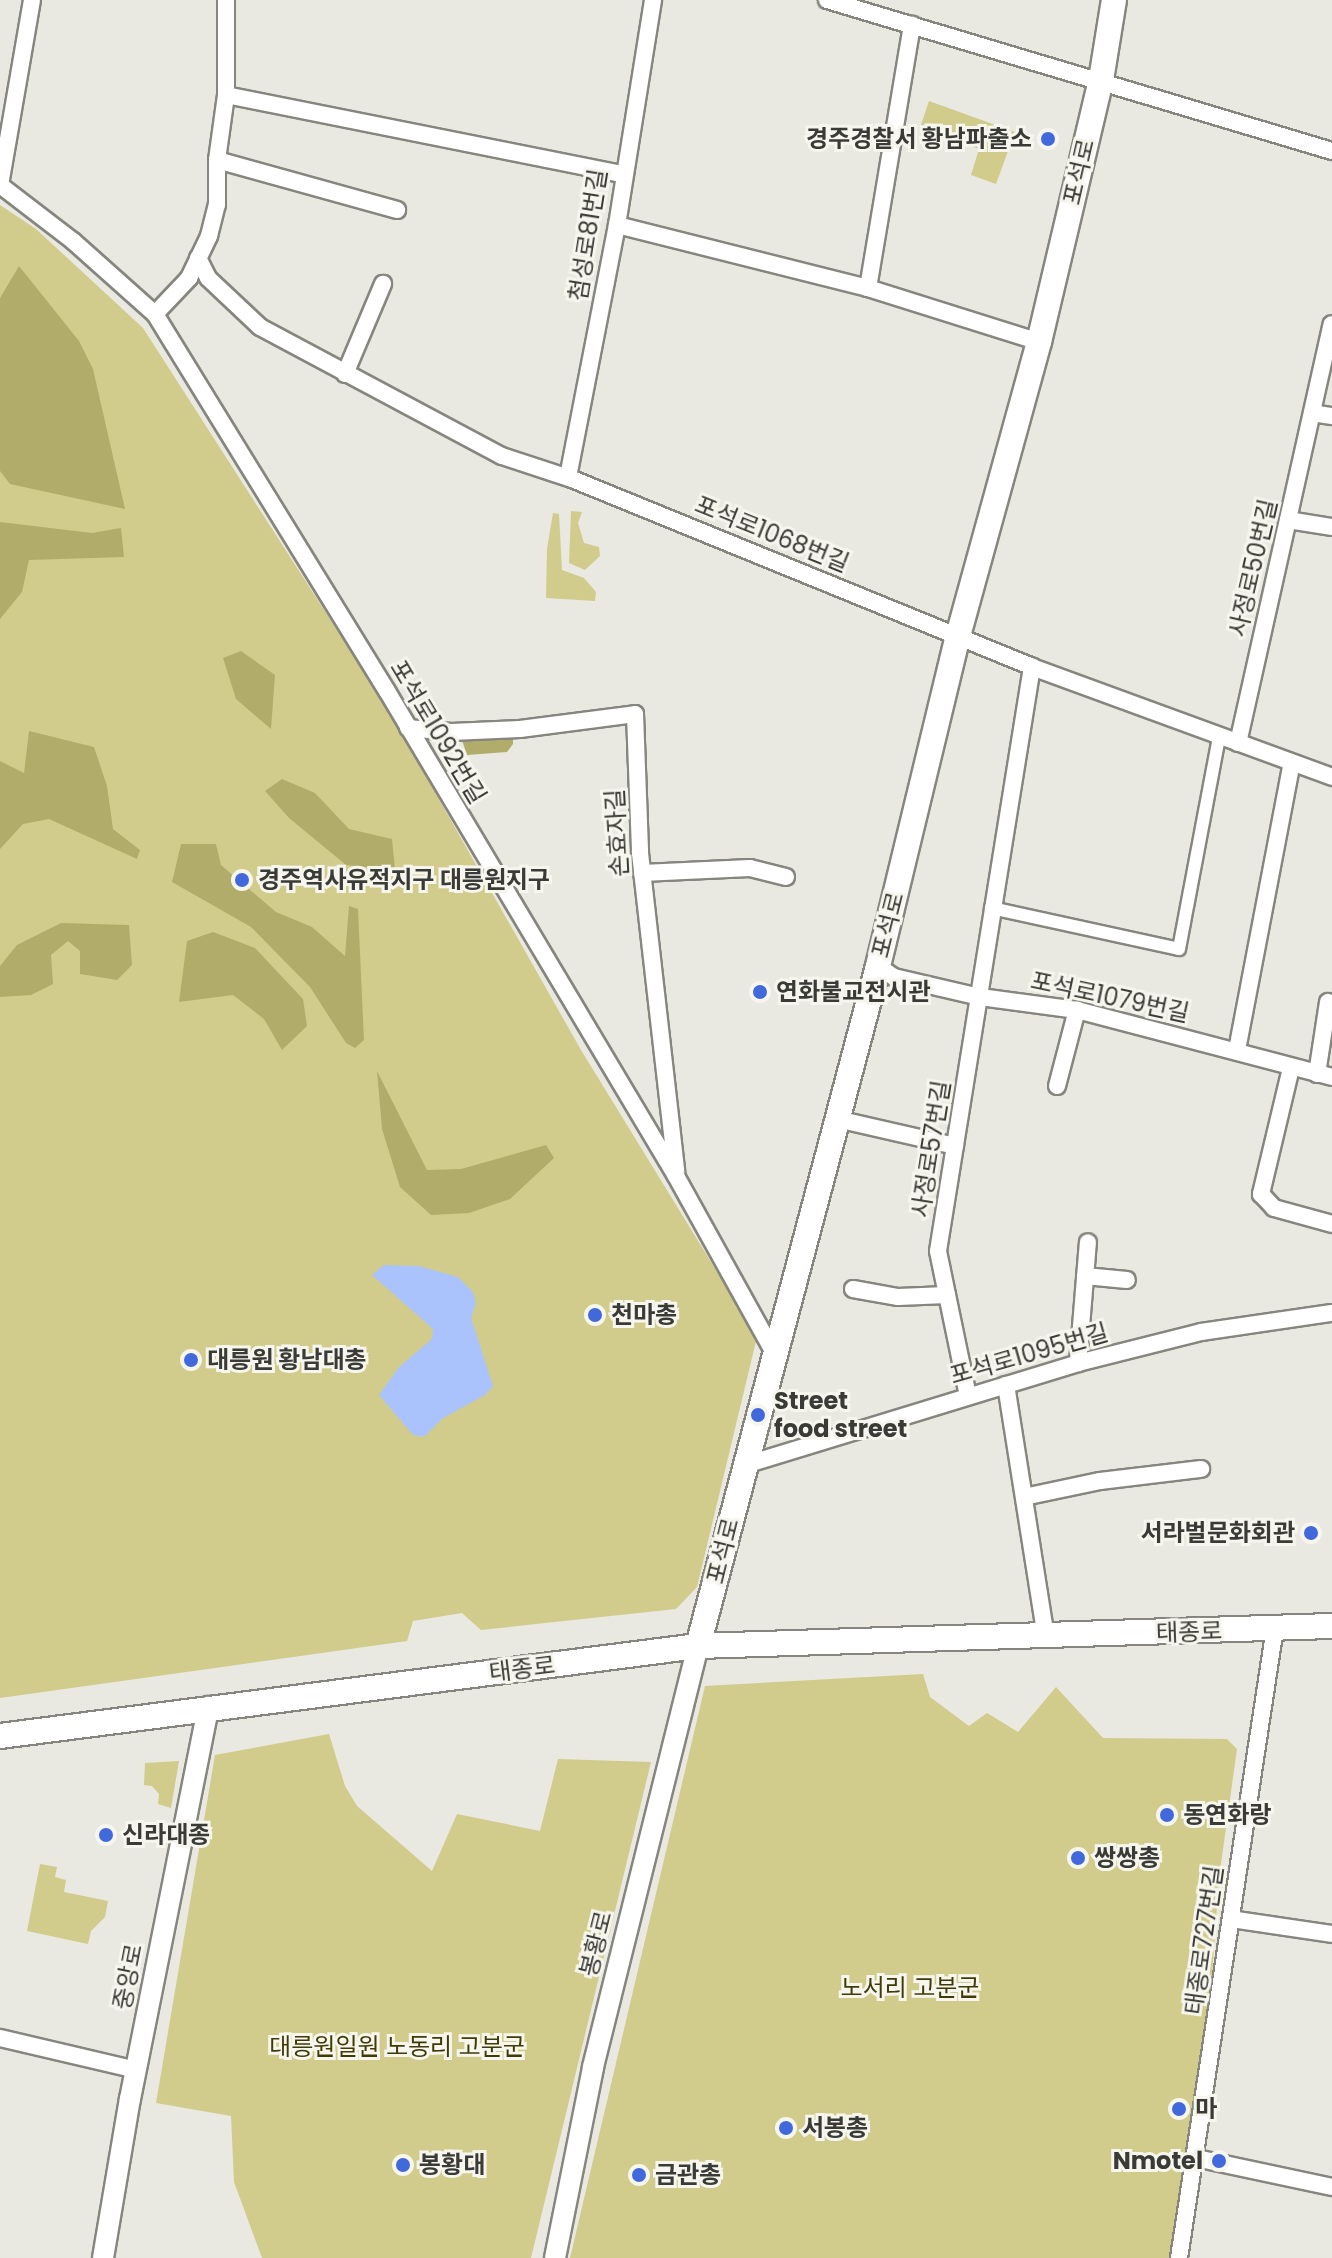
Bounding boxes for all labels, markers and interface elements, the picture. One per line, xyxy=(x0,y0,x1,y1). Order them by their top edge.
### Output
place label: 경주경찰서 황남파출소 xyxy=(806,125,1032,153)
marker: 경주경찰서 황남파출소 xyxy=(1039,130,1057,148)
street label: 포석로 xyxy=(1058,136,1100,208)
street label: 첨성로81번길 xyxy=(563,167,613,303)
street label: 포석로1068번길 xyxy=(691,490,853,578)
street label: 사정로50번길 xyxy=(1223,496,1283,640)
street label: 포석로1092번길 xyxy=(384,655,492,809)
street label: 손효자길 xyxy=(600,788,634,878)
place label: 경주역사유적지구 대릉원지구 xyxy=(258,866,550,894)
marker: 경주역사유적지구 대릉원지구 xyxy=(233,871,251,889)
street label: 포석로 xyxy=(866,889,910,961)
street label: 포석로1079번길 xyxy=(1028,966,1192,1028)
place label: 연화불교전시관 xyxy=(776,978,931,1006)
marker: 연화불교전시관 xyxy=(751,983,769,1001)
street label: 사정로57번길 xyxy=(906,1078,956,1220)
place label: 천마총 xyxy=(611,1301,677,1329)
marker: 천마총 xyxy=(586,1306,604,1324)
street label: 포석로1095번길 xyxy=(947,1318,1111,1390)
place label: 대릉원 황남대총 xyxy=(207,1346,367,1374)
marker: 대릉원 황남대총 xyxy=(182,1351,200,1369)
place label: Street food street xyxy=(774,1387,907,1443)
marker: Street food street xyxy=(749,1406,767,1424)
street label: 포석로 xyxy=(701,1515,745,1587)
place label: 서라벌문화회관 xyxy=(1140,1519,1295,1547)
marker: 서라벌문화회관 xyxy=(1302,1524,1320,1542)
street label: 태종로 xyxy=(1155,1616,1223,1648)
street label: 태종로 xyxy=(487,1651,557,1687)
place label: 동연화랑 xyxy=(1183,1801,1271,1829)
marker: 동연화랑 xyxy=(1158,1806,1176,1824)
place label: 신라대종 xyxy=(122,1821,210,1849)
marker: 신라대종 xyxy=(97,1826,115,1844)
place label: 쌍쌍총 xyxy=(1094,1844,1160,1872)
marker: 쌍쌍총 xyxy=(1069,1849,1087,1867)
street label: 태종로727번길 xyxy=(1179,1864,1229,2016)
street label: 봉황로 xyxy=(574,1908,618,1980)
street label: 중앙로 xyxy=(108,1942,148,2012)
park label: 노서리 고분군 xyxy=(841,1974,979,2002)
park label: 대릉원일원 노동리 고분군 xyxy=(269,2033,525,2061)
place label: 마 xyxy=(1195,2095,1217,2123)
marker: 마 xyxy=(1170,2100,1188,2118)
place label: 서봉총 xyxy=(802,2114,868,2142)
marker: 서봉총 xyxy=(777,2119,795,2137)
place label: Nmotel xyxy=(1113,2147,1203,2175)
place label: 봉황대 xyxy=(419,2151,485,2179)
marker: Nmotel xyxy=(1210,2152,1228,2170)
marker: 봉황대 xyxy=(394,2156,412,2174)
place label: 금관총 xyxy=(655,2161,721,2189)
marker: 금관총 xyxy=(630,2166,648,2184)

